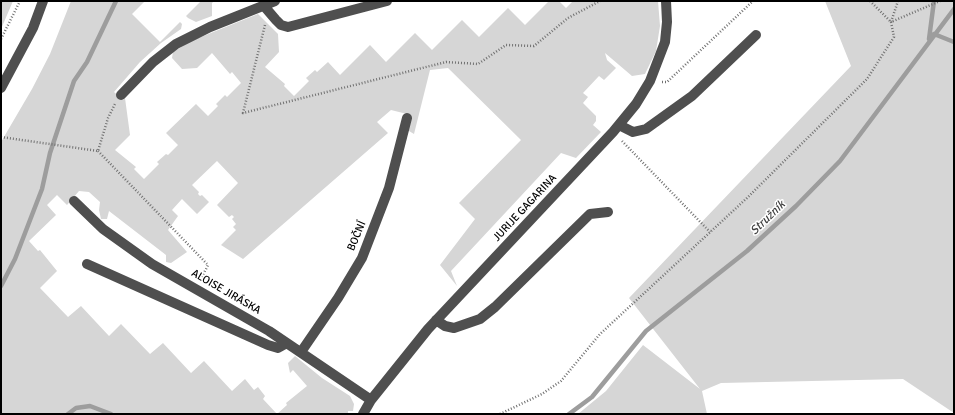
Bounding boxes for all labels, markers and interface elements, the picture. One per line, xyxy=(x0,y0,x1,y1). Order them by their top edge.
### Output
street label: JURIJE GAGARINA xyxy=(490,172,560,244)
water label: Stružník xyxy=(748,198,788,238)
street label: BOČNÍ xyxy=(345,219,369,253)
street label: ALOISE JIRÁSKA xyxy=(189,267,263,317)

